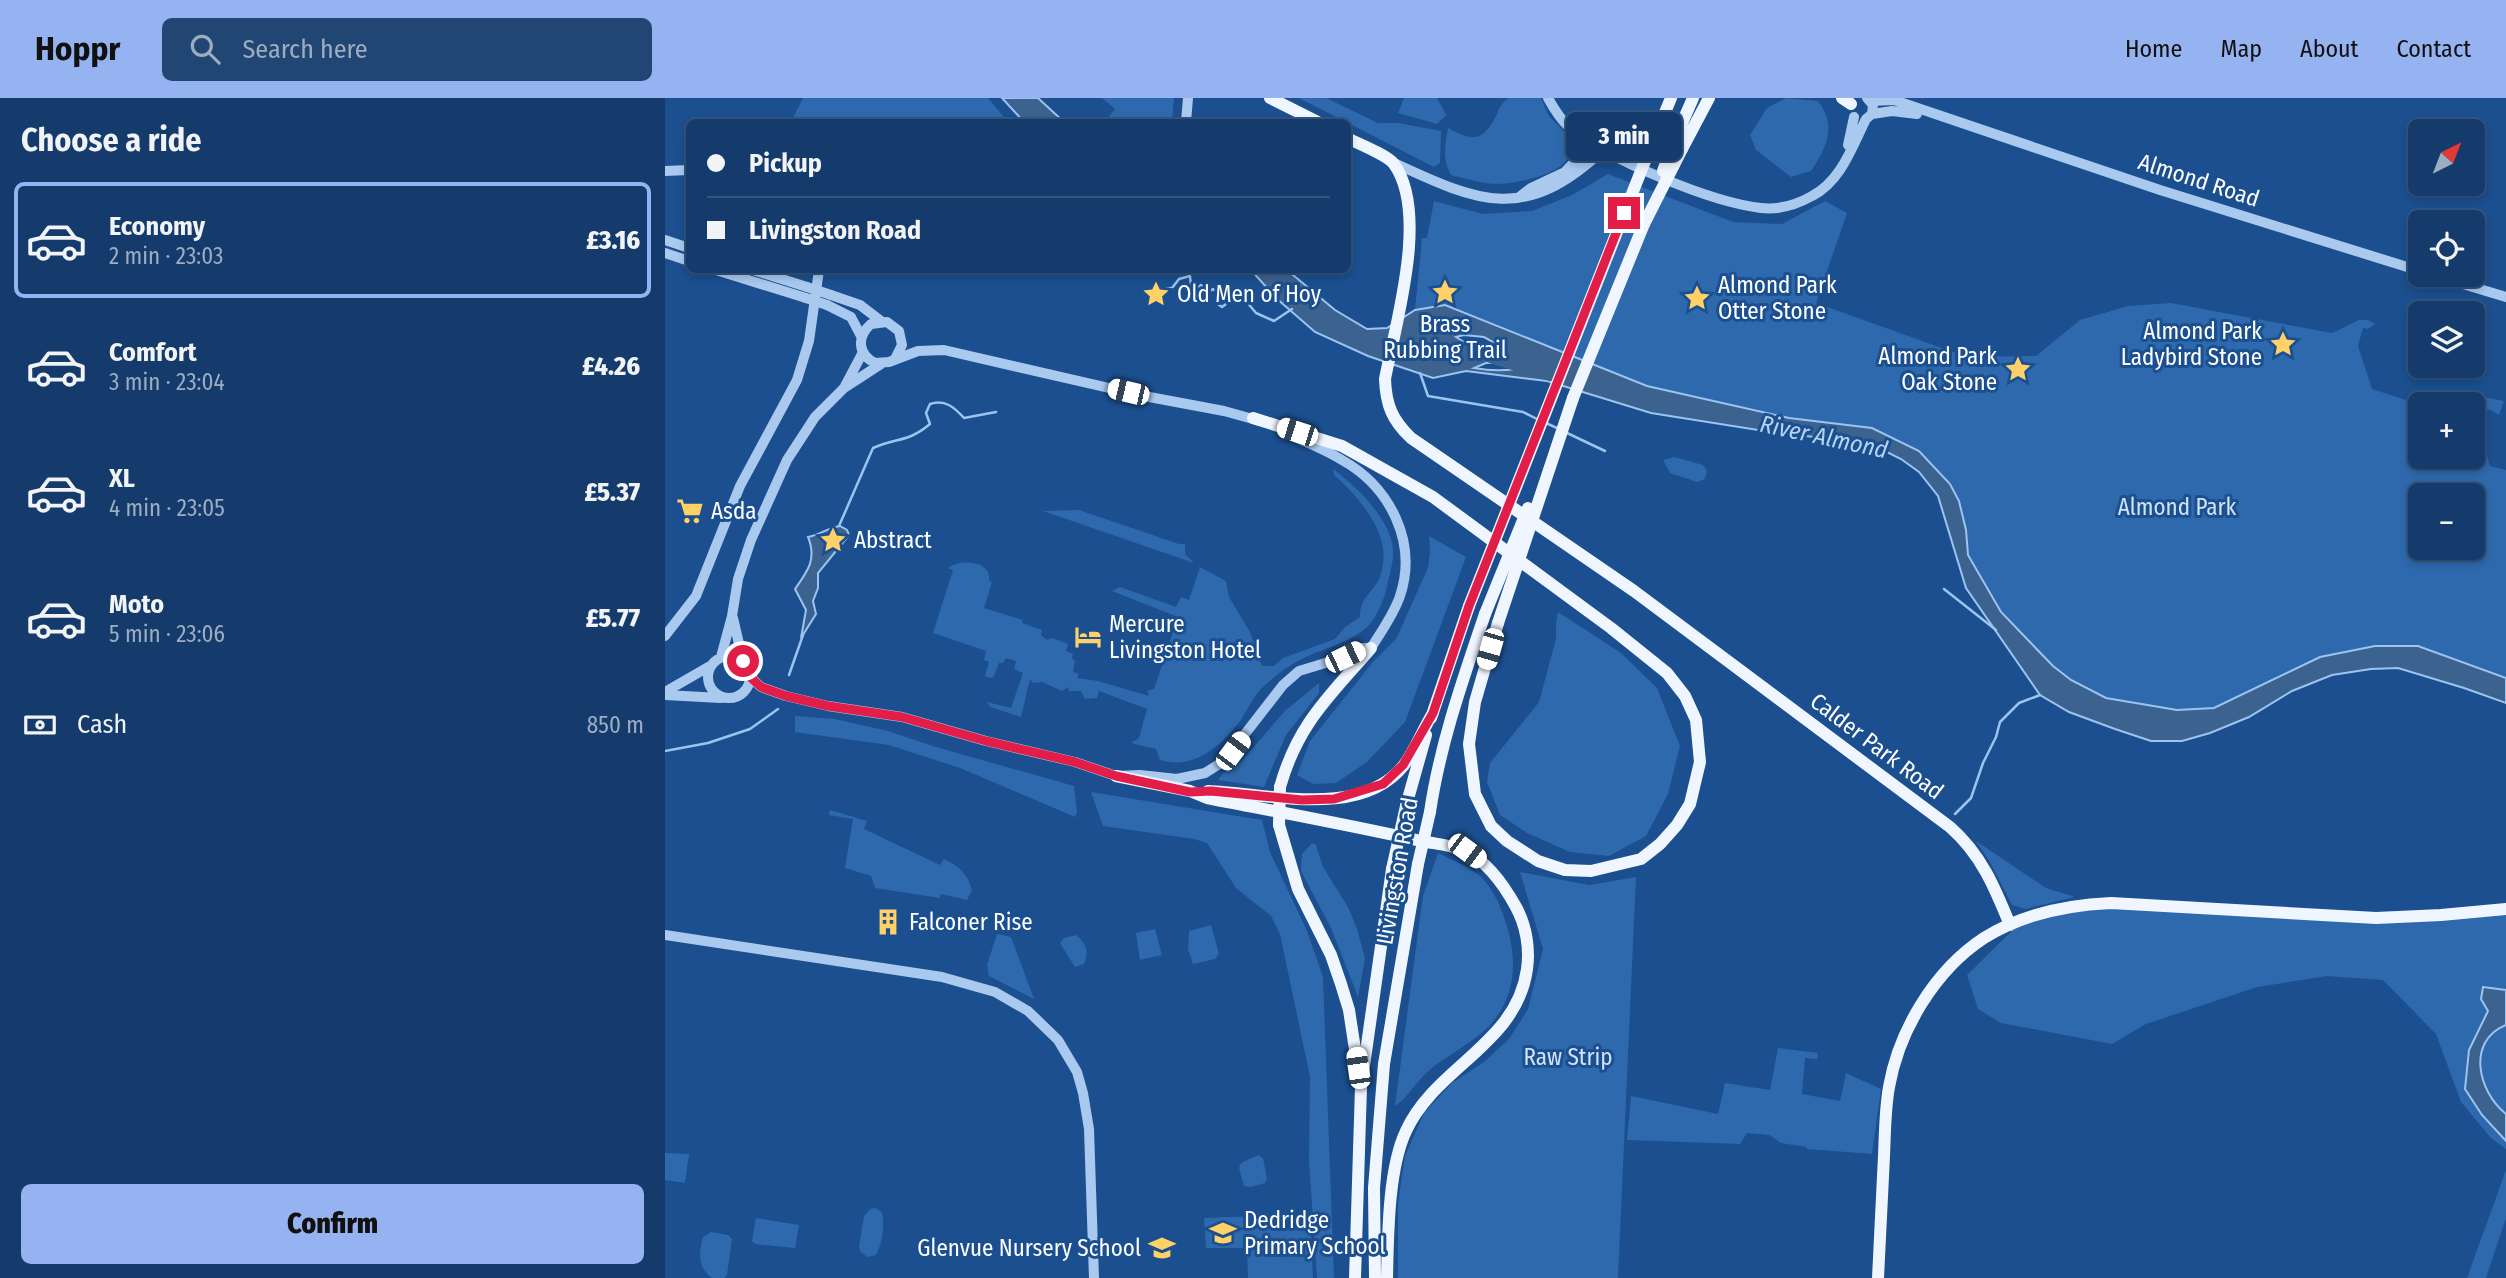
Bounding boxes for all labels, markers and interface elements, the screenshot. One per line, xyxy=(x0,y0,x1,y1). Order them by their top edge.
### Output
search box xyxy=(162,18,652,81)
text: Hoppr xyxy=(35,29,120,69)
icon: search xyxy=(186,30,224,68)
text: Search here xyxy=(242,34,368,65)
text: Home xyxy=(2125,35,2182,63)
text: Map xyxy=(2220,35,2262,63)
text: About xyxy=(2300,35,2358,63)
text: Contact xyxy=(2396,35,2471,63)
callout: 3 min xyxy=(1566,111,1682,160)
north arrow xyxy=(2408,119,2485,196)
map controls xyxy=(2408,119,2485,560)
text: Choose a ride xyxy=(21,121,202,159)
text: 3 min xyxy=(1598,122,1650,150)
street label: Almond Road xyxy=(2135,147,2263,213)
text: Pickup xyxy=(749,148,822,179)
route end xyxy=(1608,197,1640,229)
icon: car xyxy=(25,209,88,272)
button: locate xyxy=(2408,210,2485,287)
text: Economy xyxy=(109,211,205,242)
text: Livingston Road xyxy=(749,215,921,246)
text: £3.16 xyxy=(586,225,640,256)
text: 2 min · 23:03 xyxy=(109,242,223,270)
place label: Almond Park Otter Stone xyxy=(1718,271,1837,325)
place icon: Brass Rubbing Trail xyxy=(1430,277,1460,307)
place icon: Old Men of Hoy xyxy=(1141,279,1171,309)
place label: Old Men of Hoy xyxy=(1177,280,1322,308)
place icon: Almond Park Otter Stone xyxy=(1682,283,1712,313)
button: layers xyxy=(2408,301,2485,378)
place label: Brass Rubbing Trail xyxy=(1383,310,1507,364)
place label: Almond Park Ladybird Stone xyxy=(2121,317,2262,371)
place icon: Almond Park Ladybird Stone xyxy=(2268,329,2298,359)
icon: car xyxy=(25,335,88,398)
text: Comfort xyxy=(109,337,197,368)
place label: Almond Park Oak Stone xyxy=(1878,342,1997,396)
text: £4.26 xyxy=(582,351,640,382)
place icon: Almond Park Oak Stone xyxy=(2003,354,2033,384)
text: 3 min · 23:04 xyxy=(109,368,225,396)
car xyxy=(1106,377,1151,407)
button: + xyxy=(2408,392,2485,469)
water label: River Almond xyxy=(1758,410,1891,464)
car xyxy=(1274,416,1321,448)
icon: car xyxy=(25,461,88,524)
text: XL xyxy=(109,463,135,494)
text: £5.37 xyxy=(584,477,640,508)
button: − xyxy=(2408,483,2485,560)
park label: Almond Park xyxy=(2118,493,2237,521)
text: 4 min · 23:05 xyxy=(109,494,225,522)
supermarket icon: Asda xyxy=(675,496,705,526)
place label: Asda xyxy=(711,497,757,525)
place icon: Abstract xyxy=(818,525,848,555)
place label: Abstract xyxy=(854,526,932,554)
icon: car xyxy=(25,587,88,650)
text: Moto xyxy=(109,589,164,620)
text: £5.77 xyxy=(586,603,640,634)
place label: Mercure Livingston Hotel xyxy=(1109,610,1261,664)
text: 5 min · 23:06 xyxy=(109,620,225,648)
hotel icon: Mercure Livingston Hotel xyxy=(1073,622,1103,652)
car xyxy=(1475,626,1506,672)
car xyxy=(1322,638,1369,676)
route start xyxy=(727,645,759,677)
street label: Calder Park Road xyxy=(1805,687,1949,805)
icon: cash xyxy=(21,706,59,744)
text: Cash xyxy=(77,709,127,740)
text: 850 m xyxy=(587,711,644,739)
car xyxy=(1212,728,1255,774)
street label: Livingston Road xyxy=(1370,795,1424,947)
car xyxy=(1444,830,1491,872)
building icon: Falconer Rise xyxy=(873,907,903,937)
place label: Falconer Rise xyxy=(909,908,1033,936)
park label: Raw Strip xyxy=(1524,1043,1612,1071)
car xyxy=(1345,1046,1372,1090)
button: Confirm xyxy=(21,1184,644,1264)
place label: Dedridge Primary School xyxy=(1244,1206,1386,1260)
school or university icon: Dedridge Primary School xyxy=(1208,1218,1238,1248)
school or university icon: Glenvue Nursery School xyxy=(1147,1233,1177,1263)
place label: Glenvue Nursery School xyxy=(917,1234,1141,1262)

